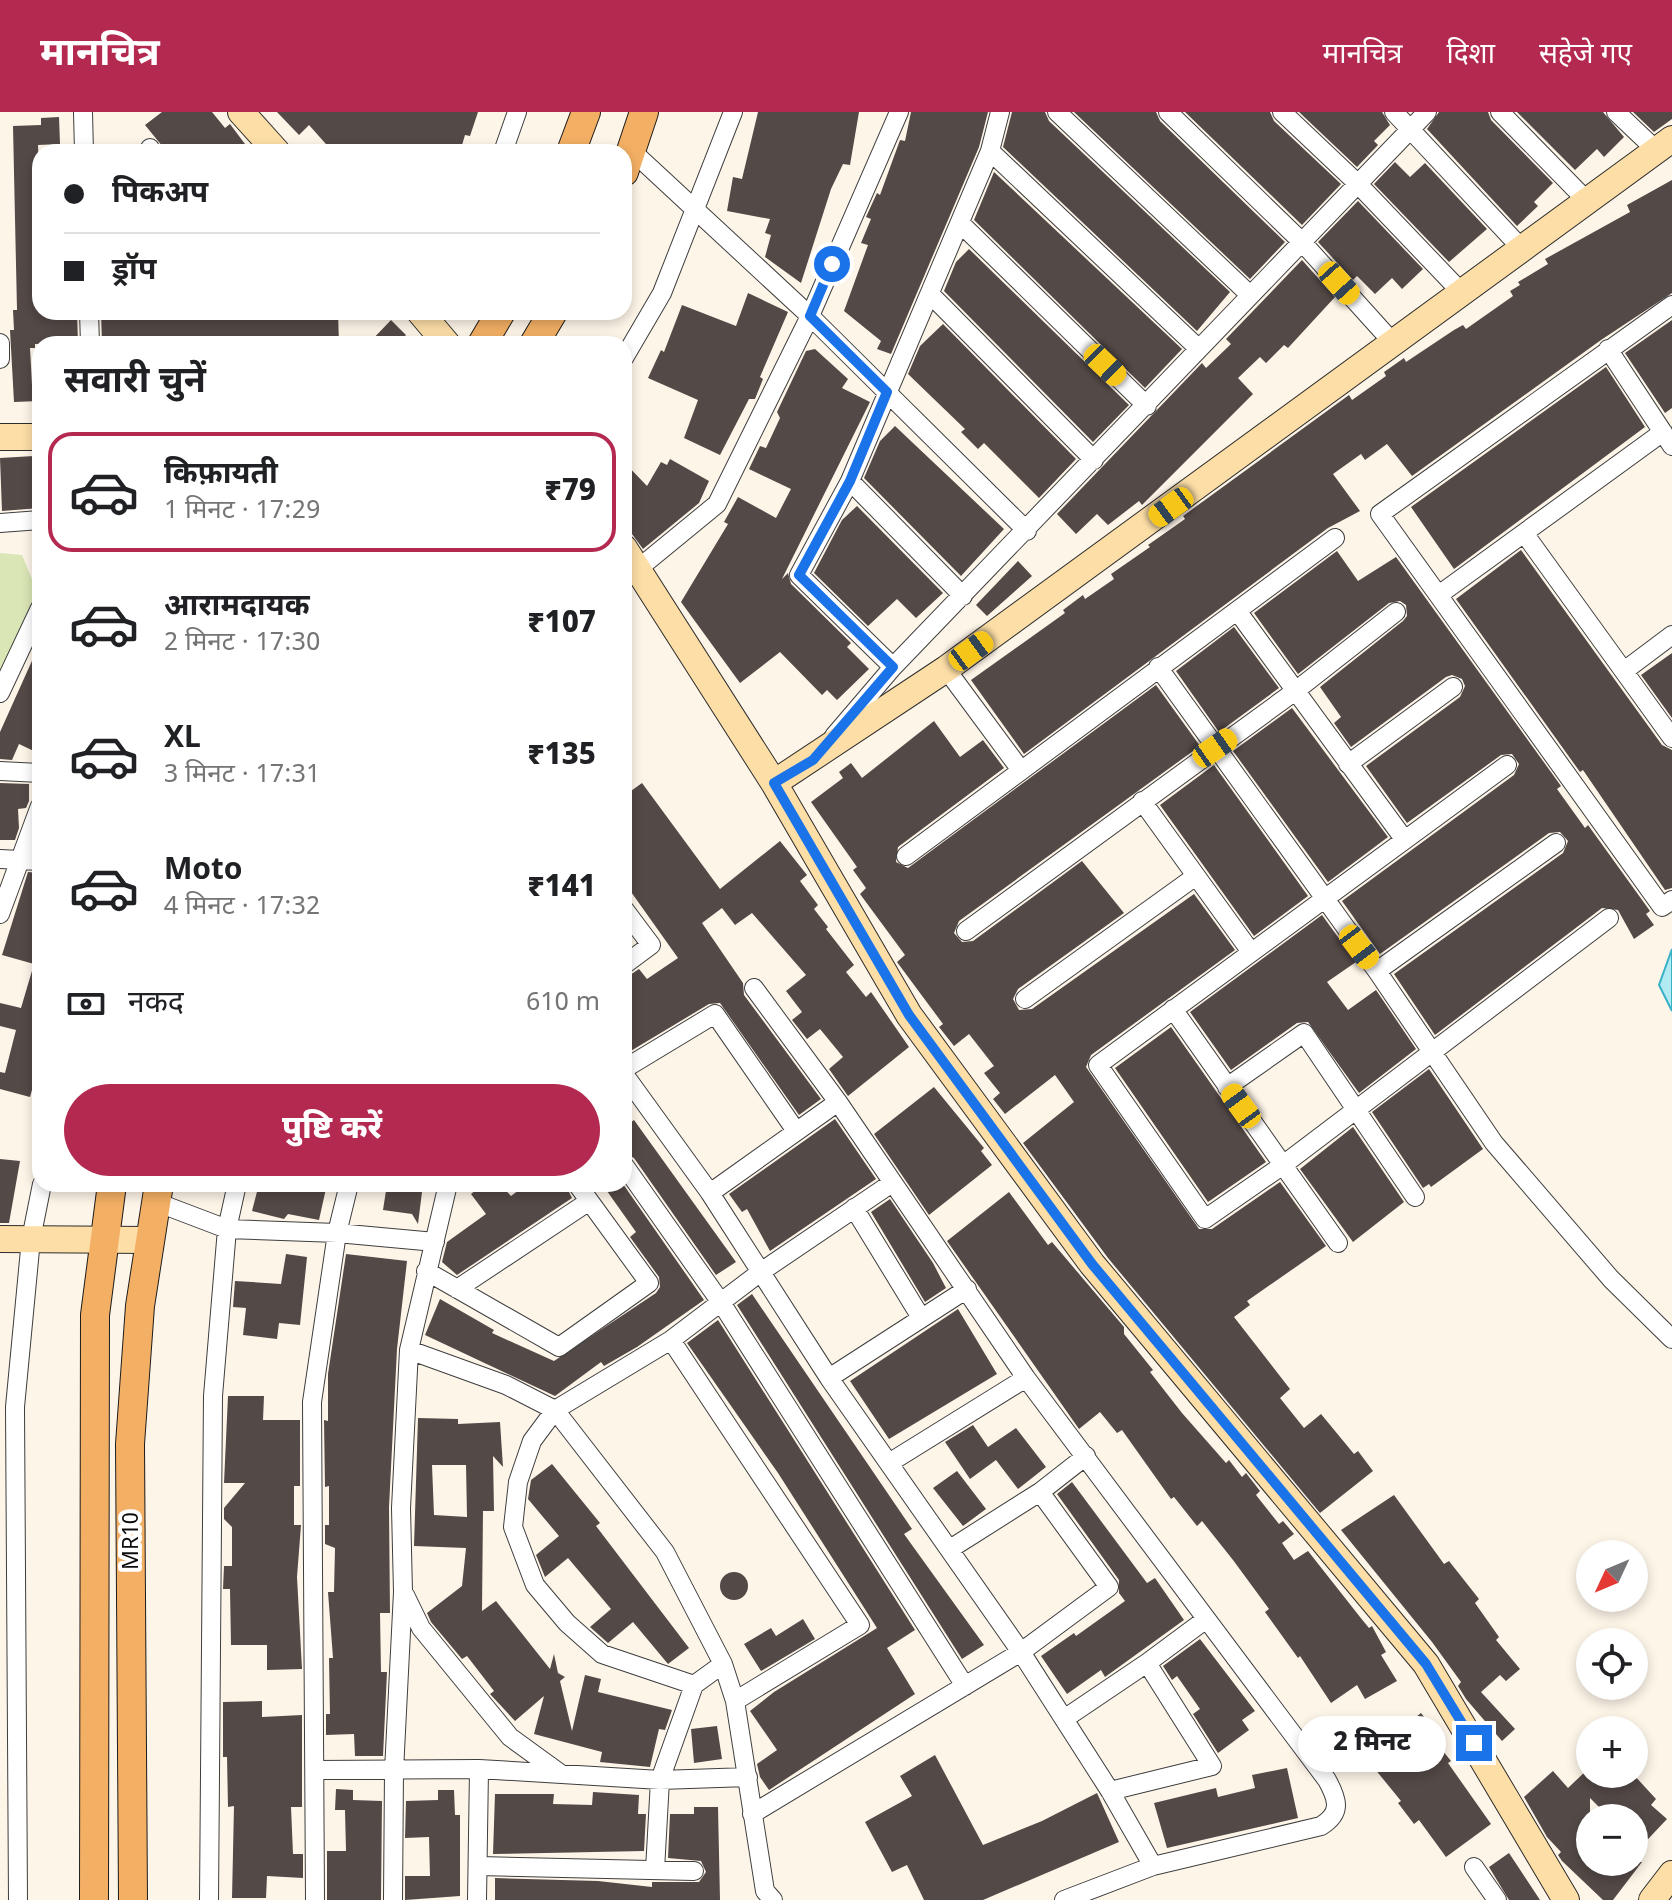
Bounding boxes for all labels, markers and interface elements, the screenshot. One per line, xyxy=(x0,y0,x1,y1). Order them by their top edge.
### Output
text: मानचित्र xyxy=(40,31,160,81)
text: मानचित्र xyxy=(1322,38,1402,74)
text: दिशा xyxy=(1446,38,1495,74)
text: सहेजे गए xyxy=(1539,38,1632,74)
text: पिकअप xyxy=(112,175,208,214)
route start xyxy=(814,246,850,282)
text: ड्रॉप xyxy=(112,252,156,291)
car xyxy=(1314,257,1364,309)
car xyxy=(1079,340,1131,390)
text: सवारी चुनें xyxy=(64,360,206,407)
icon: car xyxy=(68,456,140,528)
text: किफ़ायती xyxy=(164,456,278,495)
text: ₹79 xyxy=(544,473,596,512)
car xyxy=(1145,483,1197,531)
text: 1 मिनट · 17:29 xyxy=(164,495,320,529)
icon: car xyxy=(68,588,140,660)
text: आरामदायक xyxy=(164,588,310,627)
text: ₹107 xyxy=(527,605,596,644)
text: 2 मिनट · 17:30 xyxy=(164,627,320,661)
car xyxy=(945,627,997,675)
icon: car xyxy=(68,720,140,792)
text: XL xyxy=(164,720,201,759)
car xyxy=(1188,724,1242,772)
text: ₹135 xyxy=(527,737,596,776)
text: 3 मिनट · 17:31 xyxy=(164,759,320,793)
icon: car xyxy=(68,852,140,924)
text: Moto xyxy=(164,852,242,891)
text: ₹141 xyxy=(527,869,596,908)
text: 4 मिनट · 17:32 xyxy=(164,891,320,925)
car xyxy=(1335,921,1383,973)
icon: cash xyxy=(64,982,108,1026)
text: नकद xyxy=(128,985,184,1024)
text: 610 m xyxy=(526,987,600,1021)
car xyxy=(1217,1080,1265,1132)
button: पुष्टि करें xyxy=(64,1084,600,1176)
street label: MR10 xyxy=(118,1512,147,1570)
north arrow xyxy=(1576,1540,1648,1612)
map controls xyxy=(1576,1540,1648,1876)
button: locate xyxy=(1576,1628,1648,1700)
callout: 2 मिनट xyxy=(1298,1715,1446,1771)
button: + xyxy=(1576,1716,1648,1788)
route end xyxy=(1456,1725,1492,1761)
text: 2 मिनट xyxy=(1333,1727,1411,1761)
button: − xyxy=(1576,1804,1648,1876)

